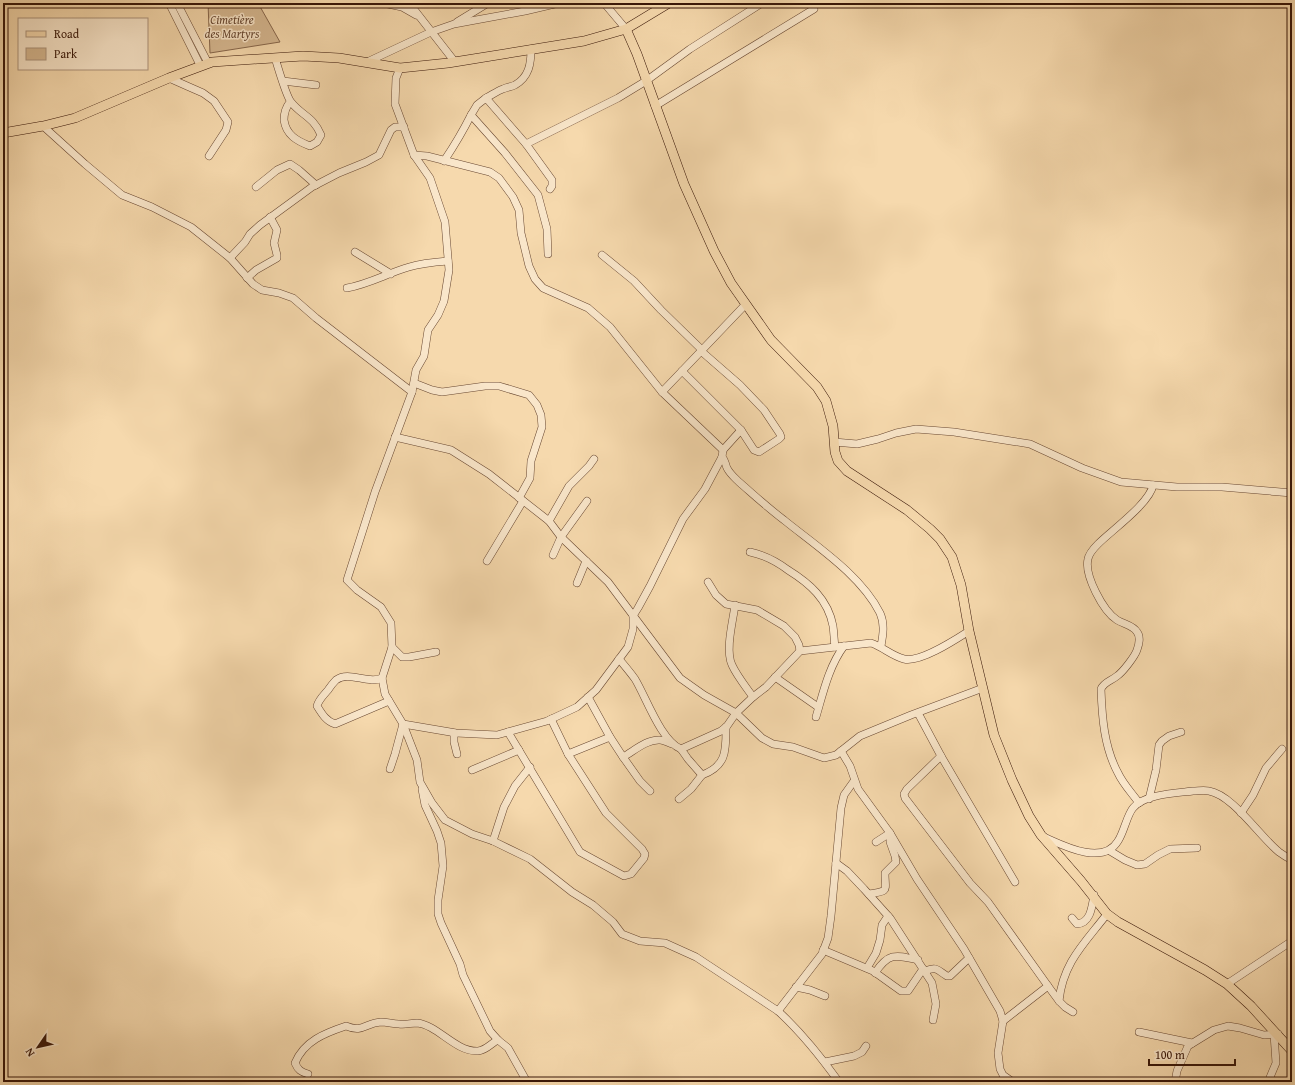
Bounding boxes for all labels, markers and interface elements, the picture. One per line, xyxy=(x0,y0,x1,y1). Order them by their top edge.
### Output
park label: Cimetière des Martyrs xyxy=(205,11,260,42)
legend xyxy=(18,18,148,70)
text: Road xyxy=(54,25,80,42)
text: Park xyxy=(54,45,78,62)
north arrow xyxy=(18,1027,58,1067)
scale bar xyxy=(1149,1041,1235,1067)
text: N xyxy=(21,1045,38,1060)
text: 100 m xyxy=(1155,1046,1185,1063)

